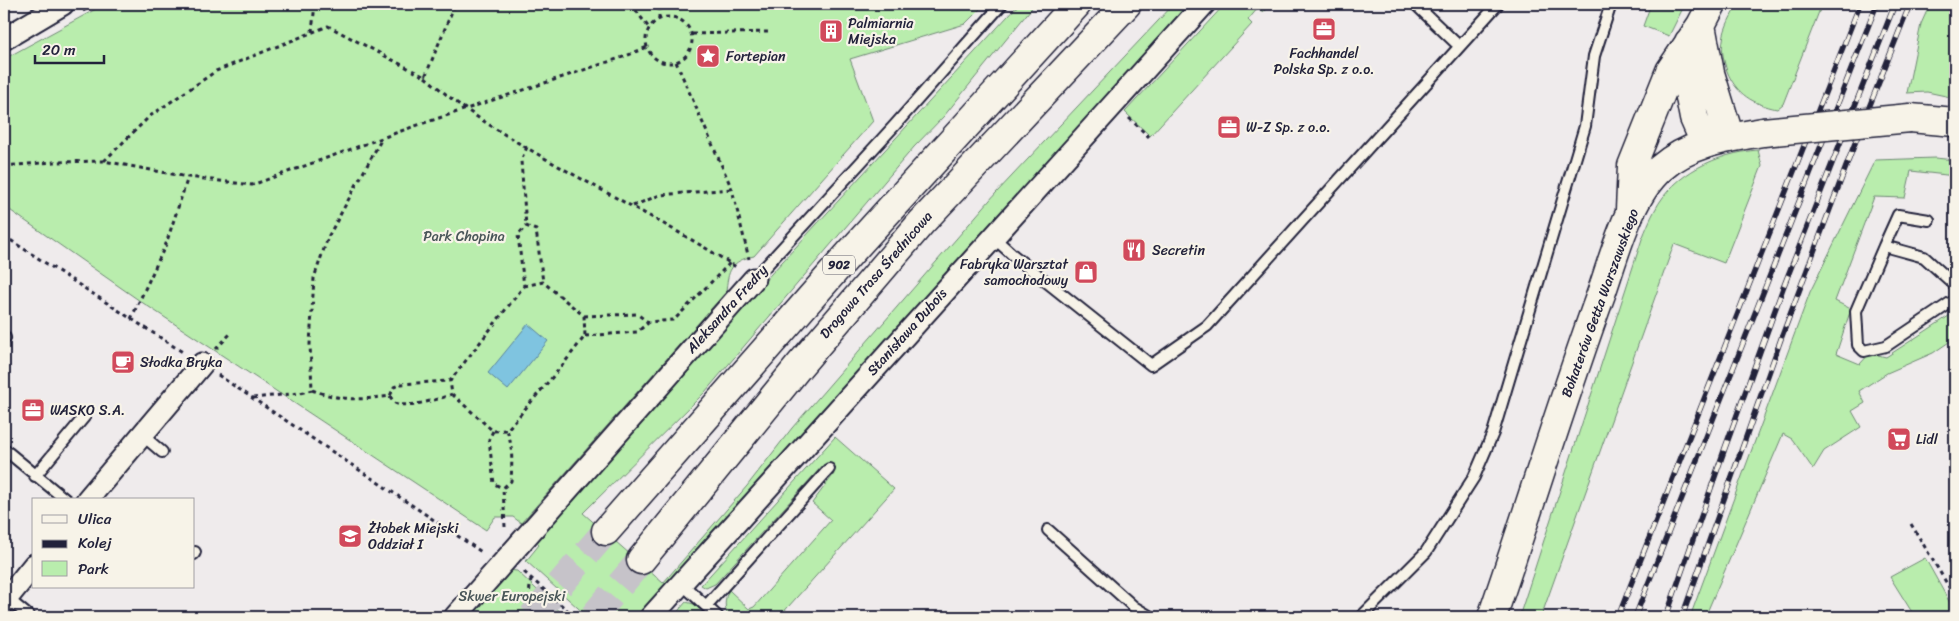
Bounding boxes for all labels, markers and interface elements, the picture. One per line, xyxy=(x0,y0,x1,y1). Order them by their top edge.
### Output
place label: Palmiarnia Miejska xyxy=(848,11,914,52)
office icon: Fachhandel Polska Sp. z o.o. xyxy=(1311,16,1337,42)
building icon: Palmiarnia Miejska xyxy=(818,18,844,44)
scale bar xyxy=(35,32,104,64)
text: 20 m xyxy=(42,37,76,63)
place label: Fachhandel Polska Sp. z o.o. xyxy=(1273,41,1375,82)
place icon: Fortepian xyxy=(695,43,721,69)
place label: Fortepian xyxy=(726,44,786,69)
office icon: W-Z Sp. z o.o. xyxy=(1216,114,1242,140)
place label: W-Z Sp. z o.o. xyxy=(1246,115,1331,140)
street label: Drogowa Trasa Średnicowa xyxy=(813,205,939,345)
street label: Bohaterów Getta Warszawskiego xyxy=(1554,205,1646,401)
park label: Park Chopina xyxy=(423,224,505,249)
restaurant icon: Secretin xyxy=(1121,237,1147,263)
place label: Secretin xyxy=(1152,238,1205,263)
place label: Fabryka Warsztat samochodowy xyxy=(960,252,1069,293)
road number: 902 xyxy=(823,256,855,274)
street label: Aleksandra Fredry xyxy=(679,258,775,360)
shop icon: Fabryka Warsztat samochodowy xyxy=(1073,259,1099,285)
street label: Stanisława Dubois xyxy=(861,282,954,382)
cafe icon: Słodka Bryka xyxy=(110,349,136,375)
place label: Słodka Bryka xyxy=(140,350,222,375)
office icon: WASKO S.A. xyxy=(20,397,46,423)
place label: WASKO S.A. xyxy=(50,398,125,423)
supermarket icon: Lidl xyxy=(1886,426,1912,452)
place label: Lidl xyxy=(1916,427,1939,452)
legend xyxy=(32,498,195,588)
text: Ulica xyxy=(78,506,112,532)
place label: Żłobek Miejski Oddział I xyxy=(368,516,459,557)
school or university icon: Żłobek Miejski Oddział I xyxy=(337,523,363,549)
text: Kolej xyxy=(78,530,112,556)
text: Park xyxy=(78,556,109,582)
park label: Skwer Europejski xyxy=(459,584,567,609)

